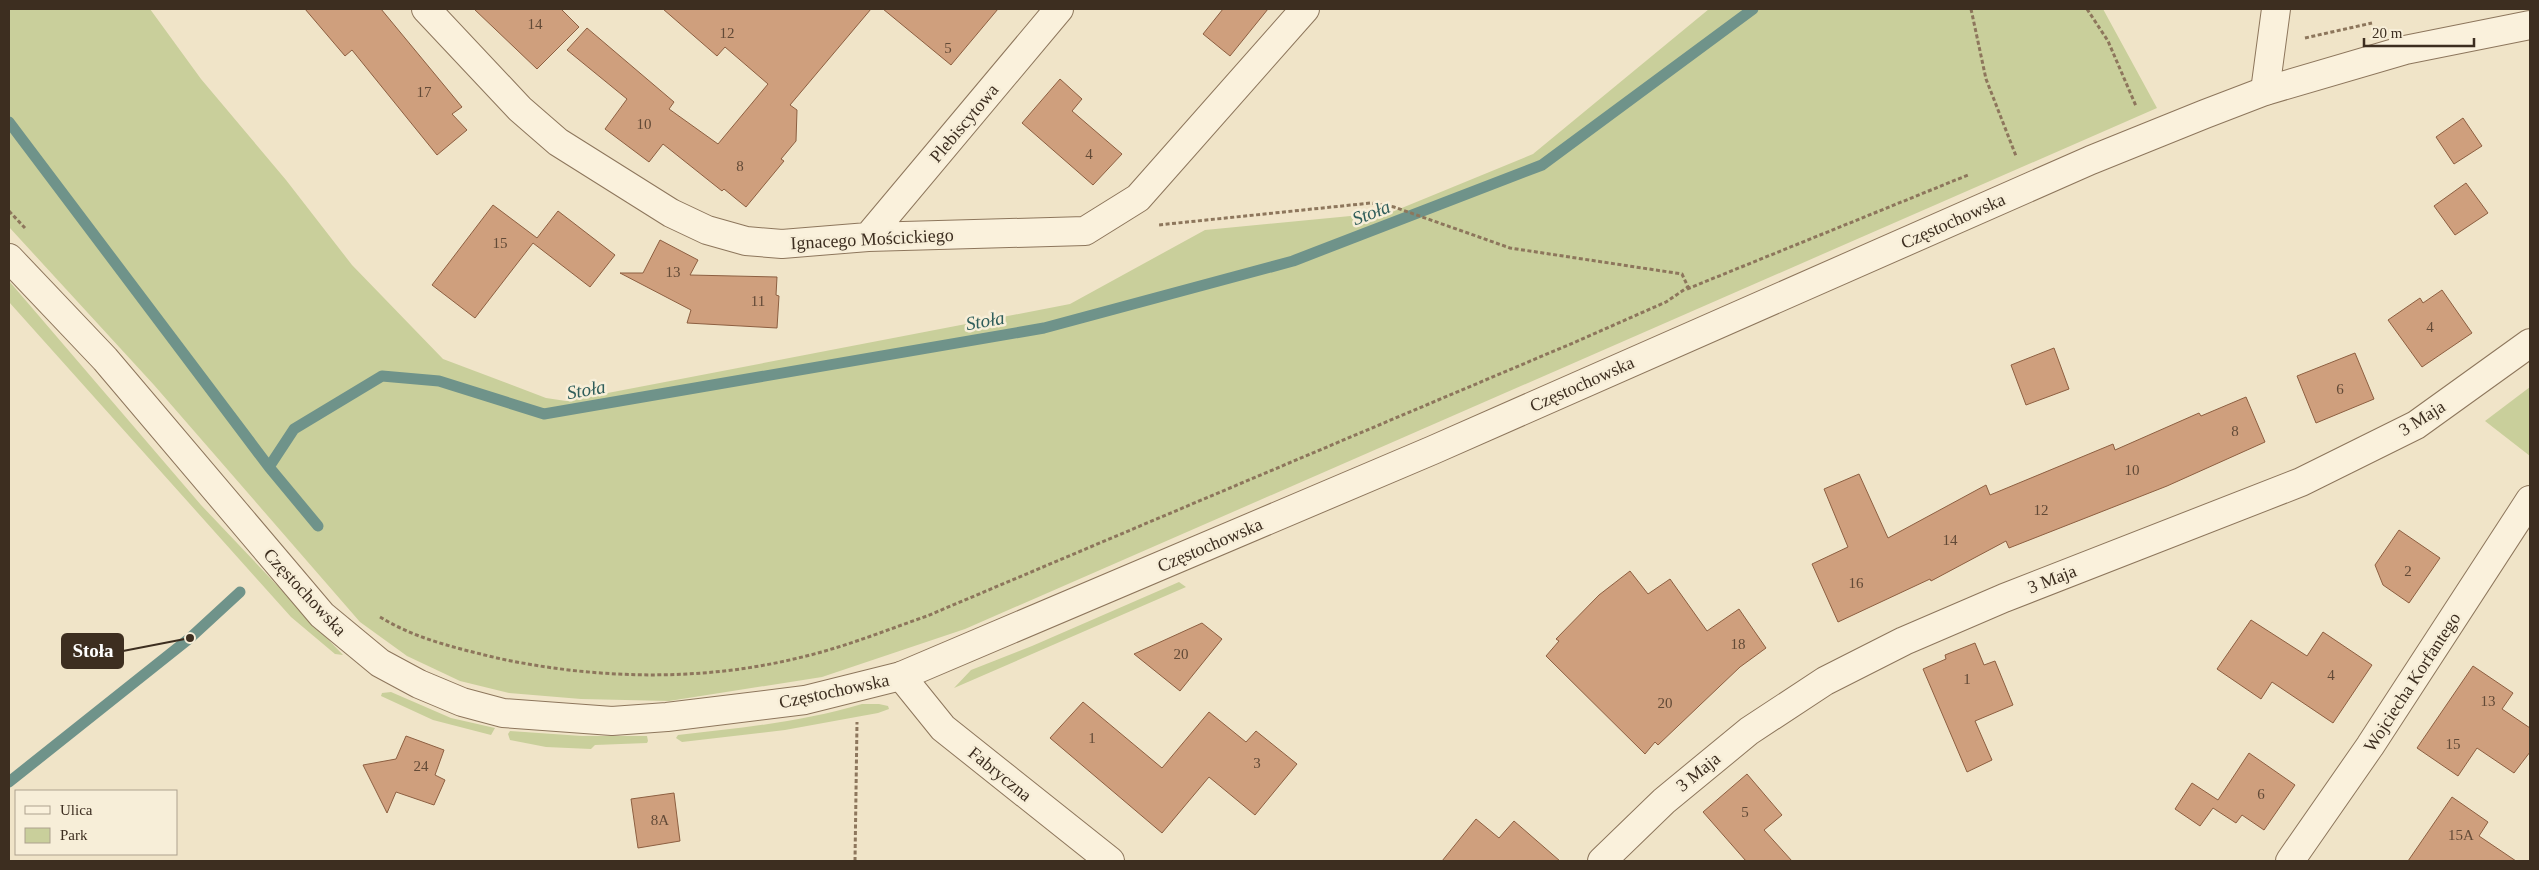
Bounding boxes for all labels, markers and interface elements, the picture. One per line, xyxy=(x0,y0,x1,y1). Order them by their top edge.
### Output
scale bar xyxy=(2364,15,2474,47)
house number: 14 xyxy=(528,16,543,32)
house number: 12 xyxy=(720,25,735,41)
text: 20 m xyxy=(2372,25,2403,41)
house number: 5 xyxy=(944,40,952,56)
street label: Plebiscytowa xyxy=(925,80,1003,166)
house number: 17 xyxy=(417,84,432,100)
house number: 10 xyxy=(637,116,652,132)
house number: 4 xyxy=(1085,146,1093,162)
house number: 8 xyxy=(736,158,744,174)
street label: Częstochowska xyxy=(1898,189,2008,253)
water label: Stoła xyxy=(1349,196,1393,229)
street label: Ignacego Mościckiego xyxy=(790,225,954,253)
house number: 15 xyxy=(493,235,508,251)
house number: 13 xyxy=(666,264,681,280)
house number: 11 xyxy=(751,293,765,309)
water label: Stoła xyxy=(964,307,1006,334)
house number: 4 xyxy=(2426,319,2434,335)
street label: Częstochowska xyxy=(1527,352,1637,416)
water label: Stoła xyxy=(565,376,607,403)
house number: 6 xyxy=(2336,381,2344,397)
street label: 3 Maja xyxy=(2395,396,2449,440)
house number: 8 xyxy=(2231,423,2239,439)
house number: 10 xyxy=(2125,462,2140,478)
house number: 12 xyxy=(2034,502,2049,518)
street label: Częstochowska xyxy=(1155,514,1265,576)
house number: 14 xyxy=(1943,532,1958,548)
street label: Częstochowska xyxy=(259,544,351,640)
street label: 3 Maja xyxy=(2025,561,2079,597)
house number: 2 xyxy=(2404,563,2412,579)
house number: 16 xyxy=(1849,575,1864,591)
street label: Wojciecha Korfantego xyxy=(2360,609,2464,755)
callout: Stoła xyxy=(62,634,123,668)
house number: 18 xyxy=(1731,636,1746,652)
text: Stoła xyxy=(72,640,114,661)
house number: 20 xyxy=(1174,646,1189,662)
house number: 4 xyxy=(2327,667,2335,683)
street label: Częstochowska xyxy=(777,670,891,712)
house number: 1 xyxy=(1963,671,1971,687)
house number: 13 xyxy=(2481,693,2496,709)
house number: 20 xyxy=(1658,695,1673,711)
house number: 1 xyxy=(1088,730,1096,746)
house number: 15 xyxy=(2446,736,2461,752)
street label: Fabryczna xyxy=(965,743,1035,805)
street label: 3 Maja xyxy=(1672,748,1724,796)
house number: 3 xyxy=(1253,755,1261,771)
house number: 24 xyxy=(414,758,429,774)
house number: 6 xyxy=(2257,786,2265,802)
legend xyxy=(15,790,178,855)
text: Ulica xyxy=(60,802,93,818)
house number: 5 xyxy=(1741,804,1749,820)
house number: 8A xyxy=(651,812,669,828)
text: Park xyxy=(60,827,88,843)
house number: 15A xyxy=(2448,827,2474,843)

